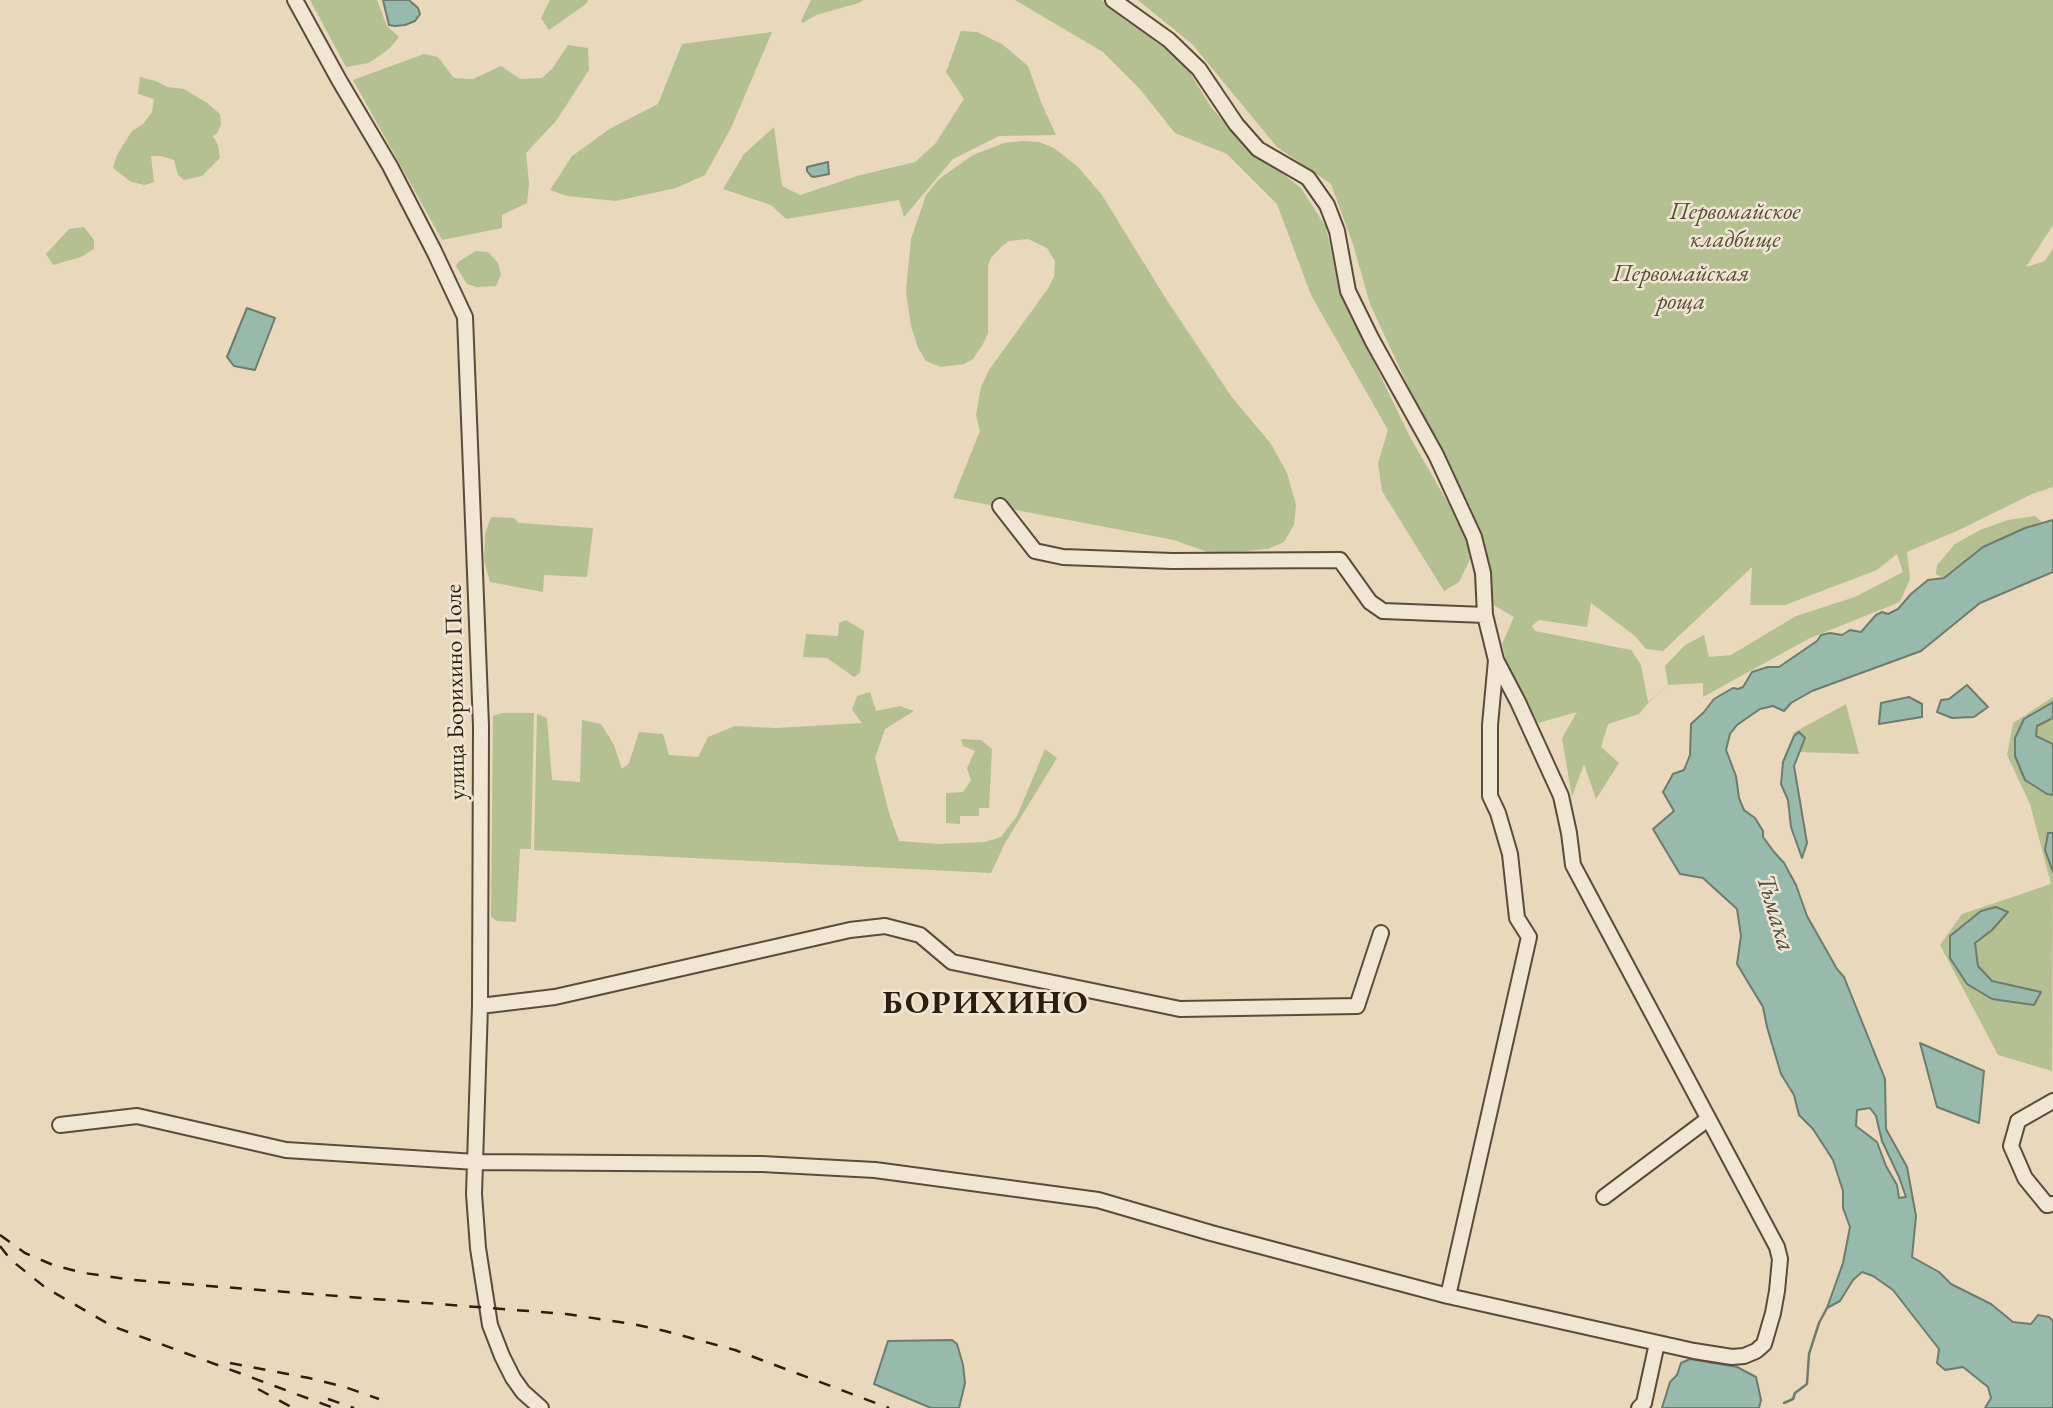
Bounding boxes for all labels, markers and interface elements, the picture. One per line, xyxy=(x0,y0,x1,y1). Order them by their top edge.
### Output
park label: Первомайское кладбище xyxy=(1670,198,1800,254)
park label: Первомайская роща xyxy=(1613,260,1749,316)
street label: улица Борихино Поле xyxy=(440,584,472,800)
water label: Тьмака xyxy=(1749,871,1801,955)
district label: БОРИХИНО xyxy=(883,985,1089,1023)

